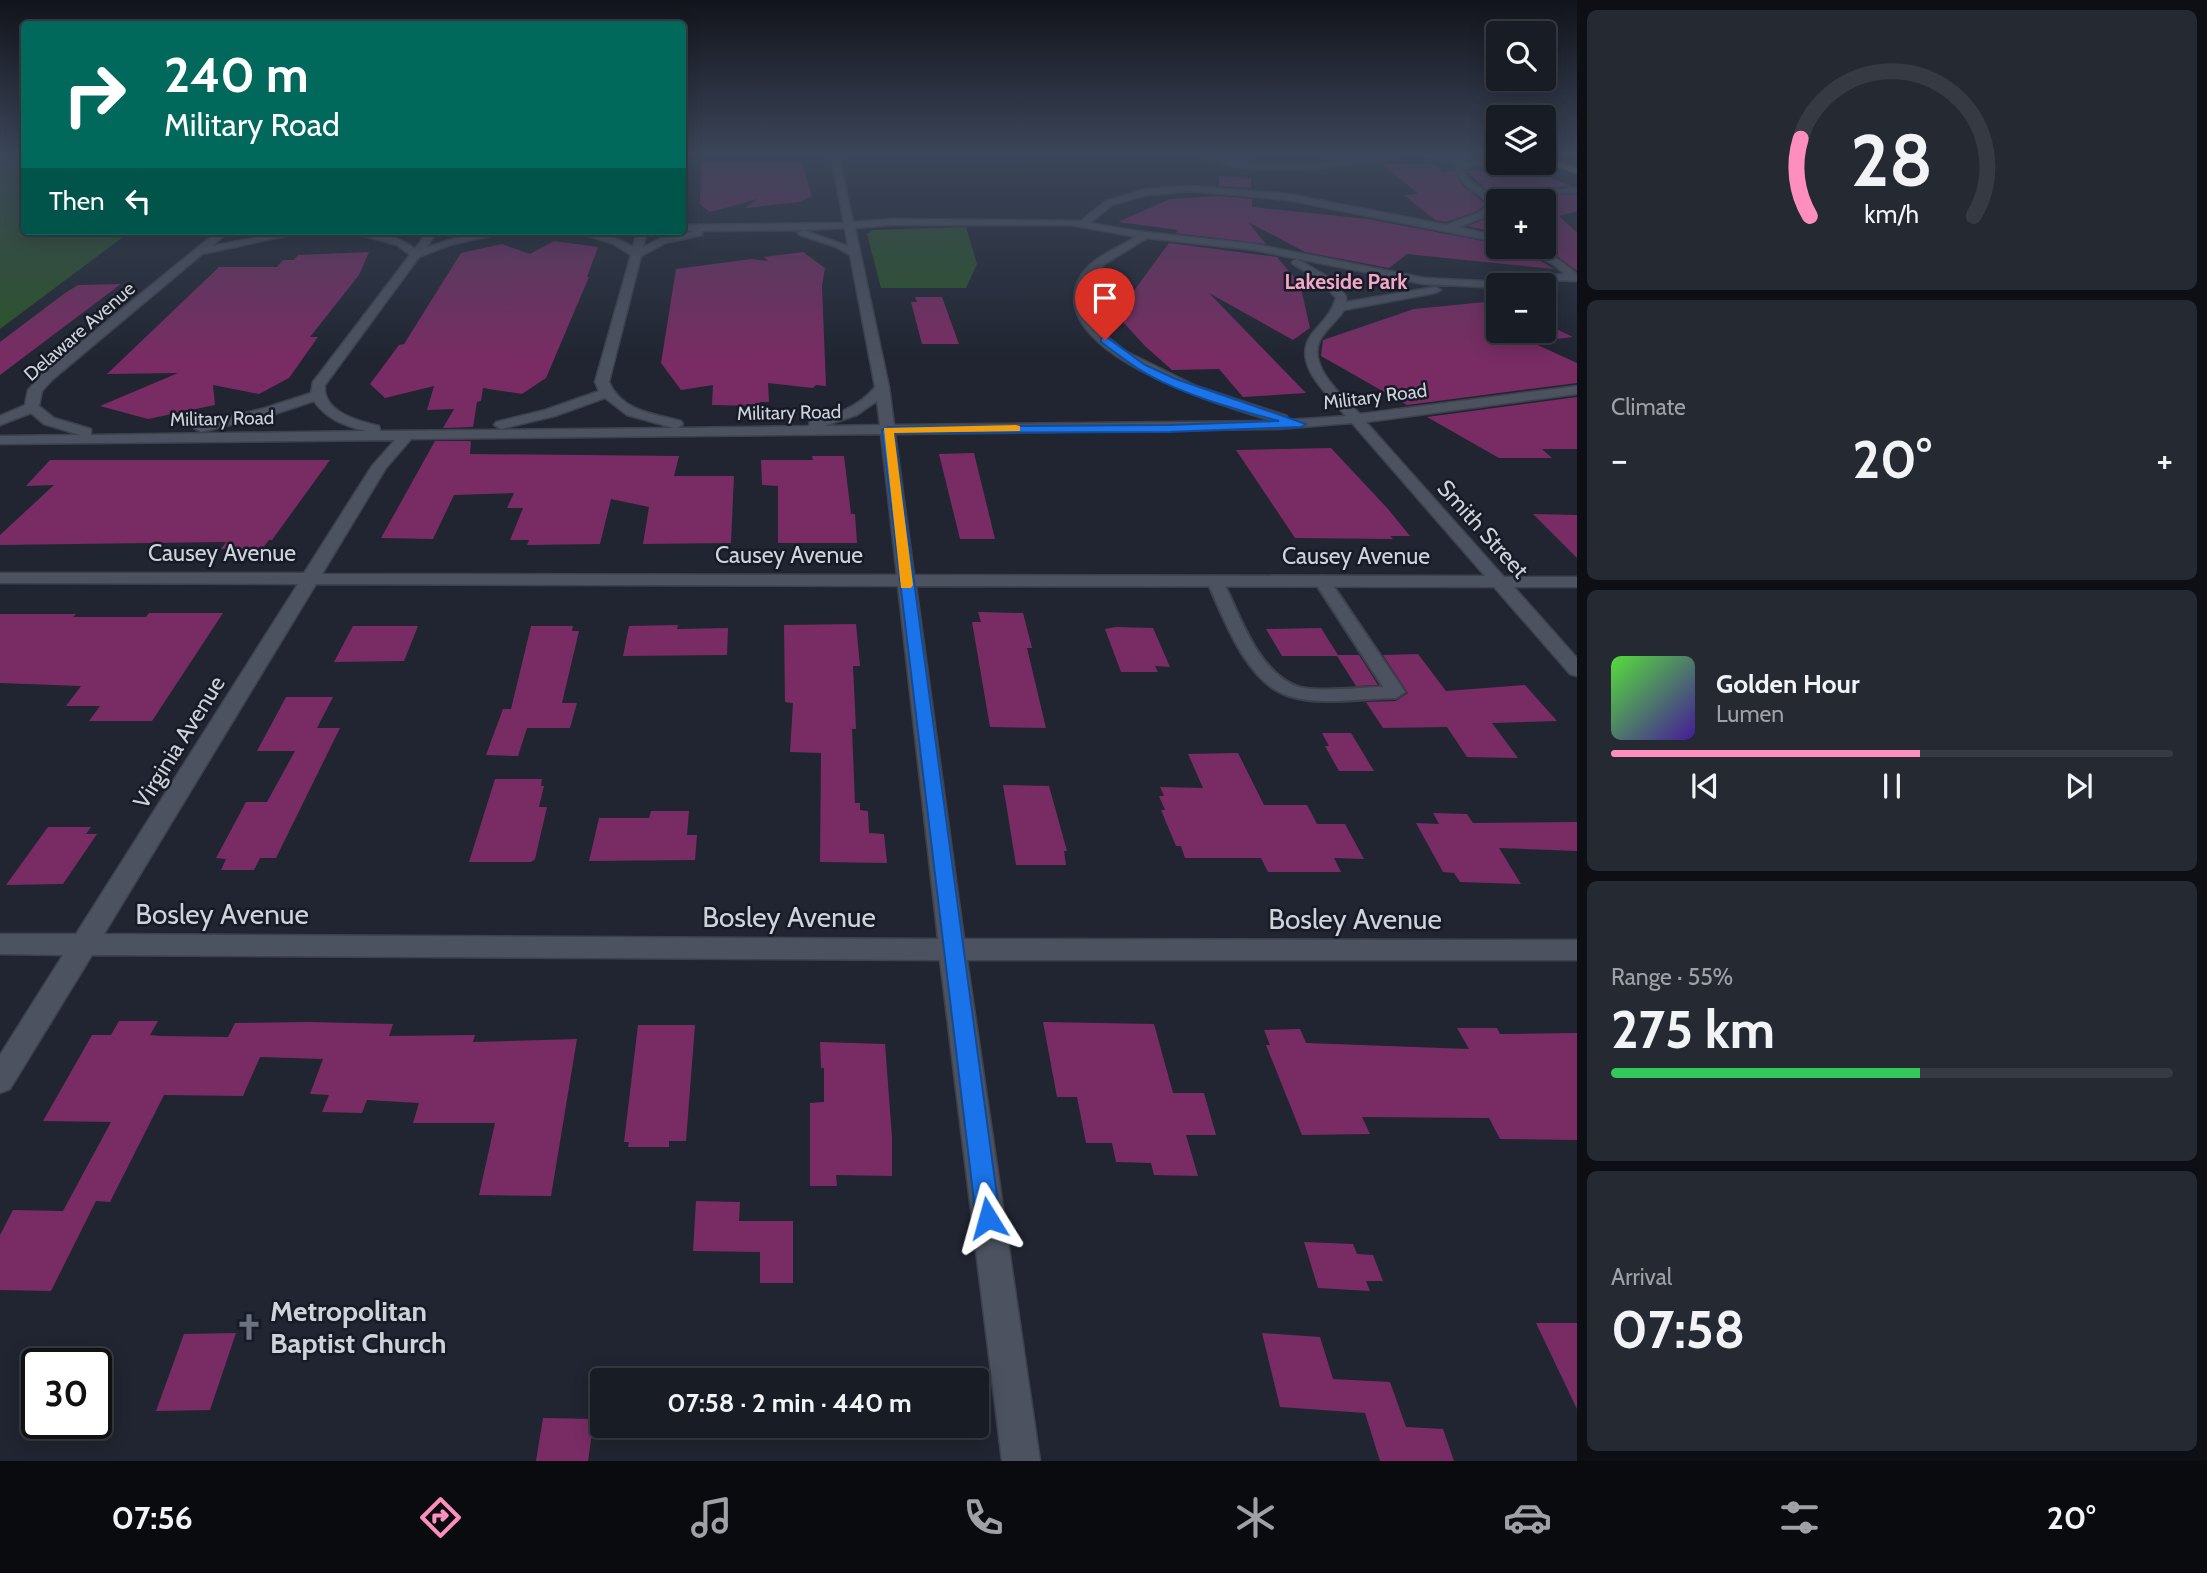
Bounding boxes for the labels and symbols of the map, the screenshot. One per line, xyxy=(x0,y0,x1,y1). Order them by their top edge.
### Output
pin xyxy=(1075,268,1135,340)
district label: Lakeside Park xyxy=(1285,269,1408,294)
street label: Delaware Avenue xyxy=(19,277,140,386)
street label: Military Road xyxy=(1322,379,1428,414)
street label: Military Road xyxy=(737,400,841,425)
street label: Military Road xyxy=(170,406,274,431)
street label: Smith Street xyxy=(1431,474,1535,584)
street label: Causey Avenue xyxy=(148,539,296,567)
street label: Causey Avenue xyxy=(715,541,863,569)
street label: Causey Avenue xyxy=(1282,542,1430,570)
street label: Virginia Avenue xyxy=(127,670,231,813)
street label: Bosley Avenue xyxy=(135,897,309,931)
street label: Bosley Avenue xyxy=(702,900,876,934)
street label: Bosley Avenue xyxy=(1268,902,1442,936)
position arrow xyxy=(951,1181,1025,1255)
place label: Metropolitan Baptist Church xyxy=(270,1294,446,1360)
church icon: Metropolitan Baptist Church xyxy=(234,1312,264,1342)
speed limit sign: 30 xyxy=(21,1348,112,1439)

